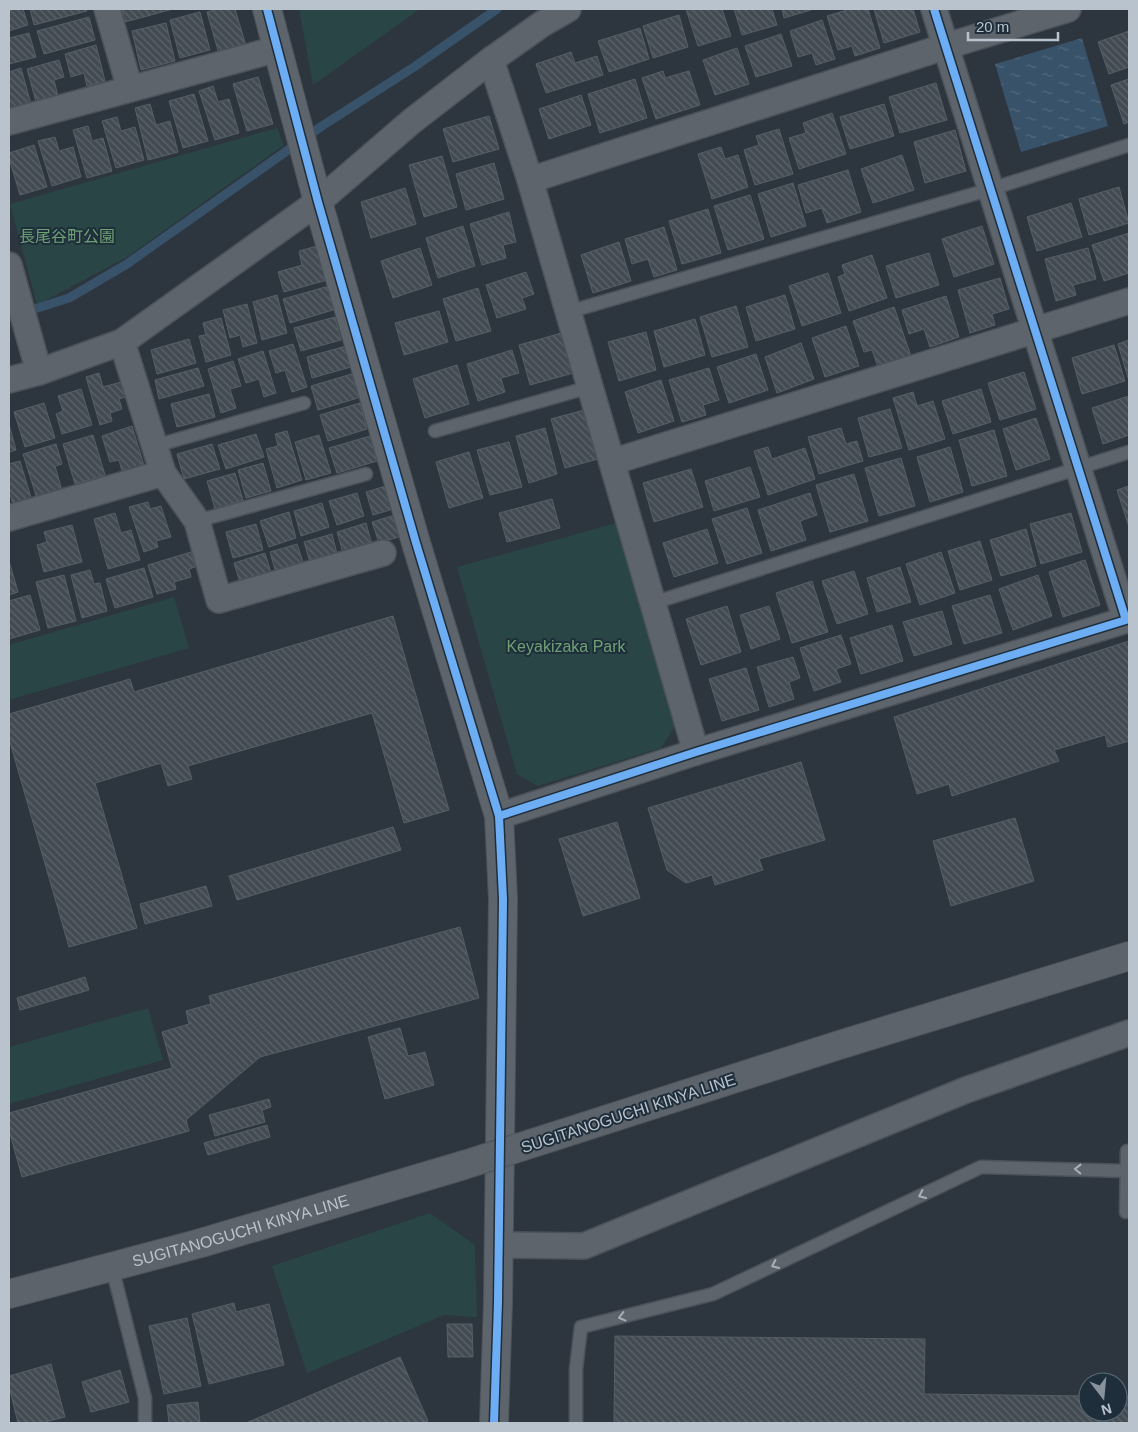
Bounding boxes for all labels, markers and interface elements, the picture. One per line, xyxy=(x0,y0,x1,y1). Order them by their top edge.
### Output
scale bar xyxy=(968,10,1058,42)
text: 20 m xyxy=(976,18,1009,35)
park label: 長尾谷町公園 xyxy=(19,228,115,245)
park label: Keyakizaka Park xyxy=(506,638,627,655)
street label: SUGITANOGUCHI KINYA LINE xyxy=(519,1071,737,1156)
one-way arrow xyxy=(1074,1164,1082,1175)
one-way arrow xyxy=(918,1189,927,1199)
street label: SUGITANOGUCHI KINYA LINE xyxy=(130,1192,351,1270)
one-way arrow xyxy=(771,1258,780,1269)
one-way arrow xyxy=(618,1311,627,1322)
north arrow xyxy=(1078,1372,1128,1422)
text: N xyxy=(1100,1400,1114,1419)

